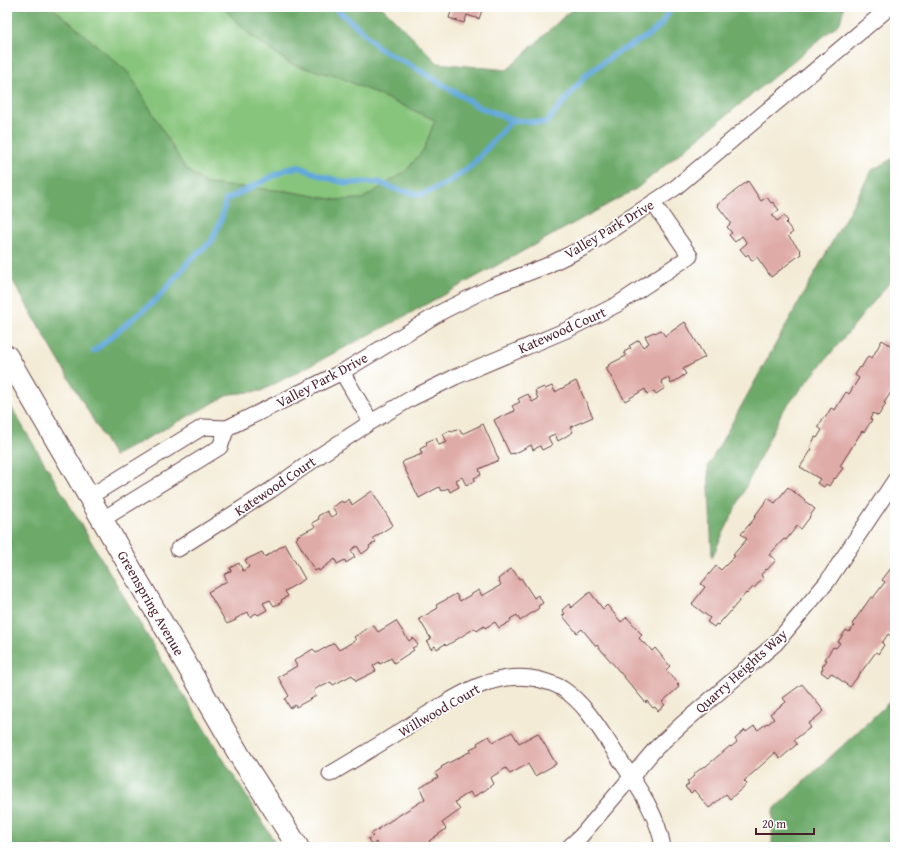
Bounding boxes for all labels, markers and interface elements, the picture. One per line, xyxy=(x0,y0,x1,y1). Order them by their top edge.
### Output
street label: Valley Park Drive xyxy=(561,194,658,264)
street label: Katewood Court xyxy=(515,302,609,358)
street label: Valley Park Drive xyxy=(273,347,372,413)
street label: Katewood Court xyxy=(230,451,320,521)
street label: Greenspring Avenue xyxy=(113,547,190,660)
street label: Quarry Heights Way xyxy=(691,624,791,718)
street label: Willwood Court xyxy=(394,678,484,741)
scale bar xyxy=(756,810,814,836)
text: 20 m xyxy=(762,815,786,832)

